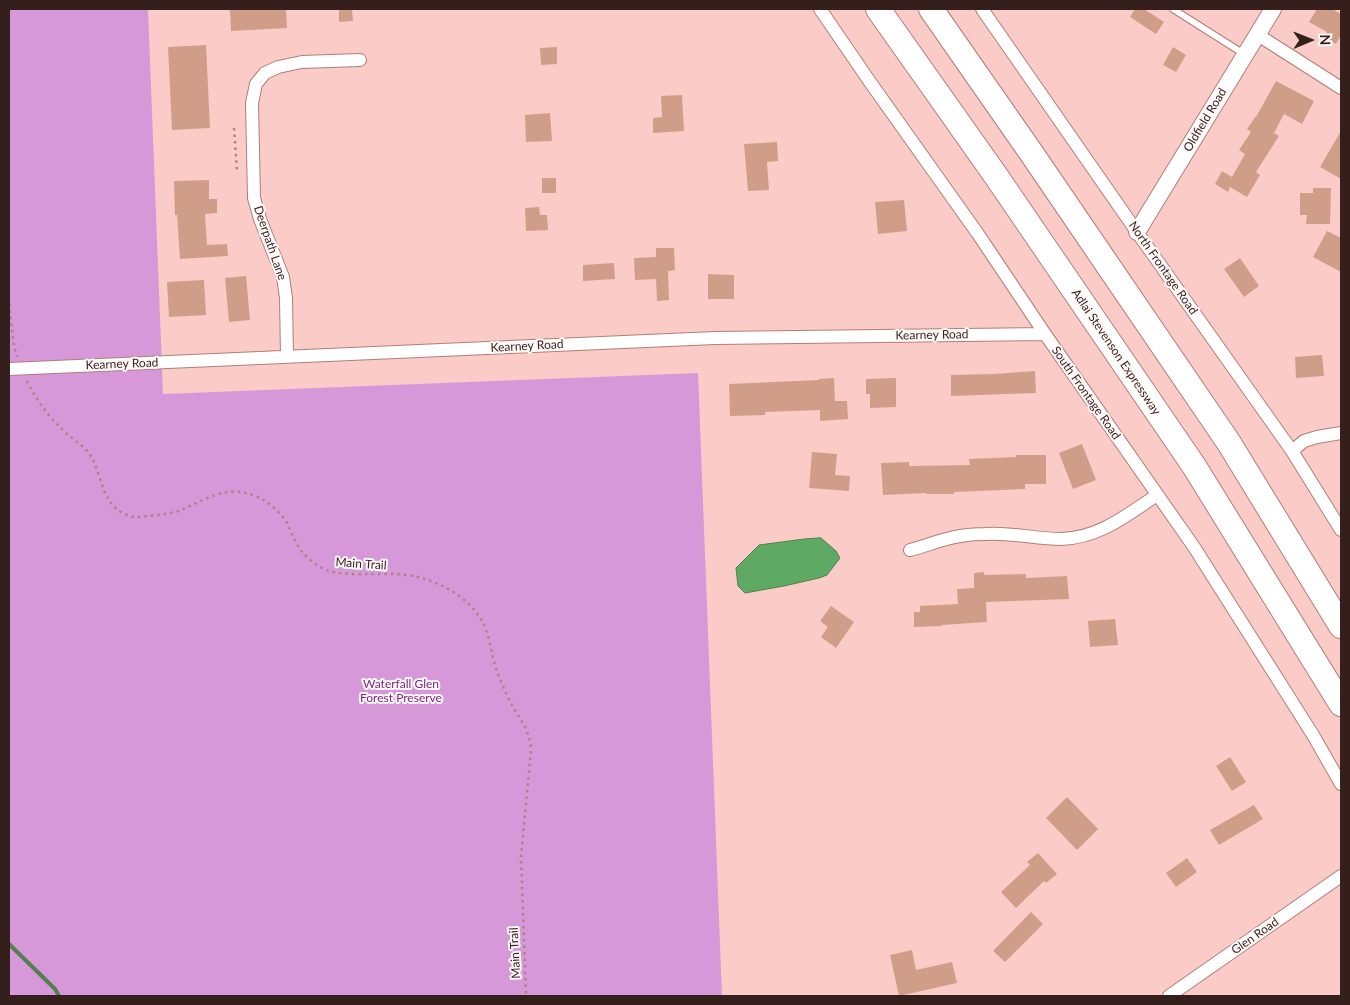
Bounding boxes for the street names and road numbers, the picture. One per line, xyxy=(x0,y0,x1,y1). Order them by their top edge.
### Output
street label: Oldfield Road xyxy=(1180,86,1230,154)
street label: Deerpath Lane xyxy=(251,204,289,282)
street label: North Frontage Road xyxy=(1125,219,1201,317)
street label: Adlai Stevenson Expressway xyxy=(1068,286,1164,418)
street label: Kearney Road xyxy=(895,327,969,343)
street label: Kearney Road xyxy=(490,337,564,355)
street label: South Frontage Road xyxy=(1048,344,1124,442)
street label: Kearney Road xyxy=(85,356,159,372)
street label: Main Trail xyxy=(335,555,387,573)
street label: Glen Road xyxy=(1229,915,1281,957)
street label: Main Trail xyxy=(506,927,524,979)

